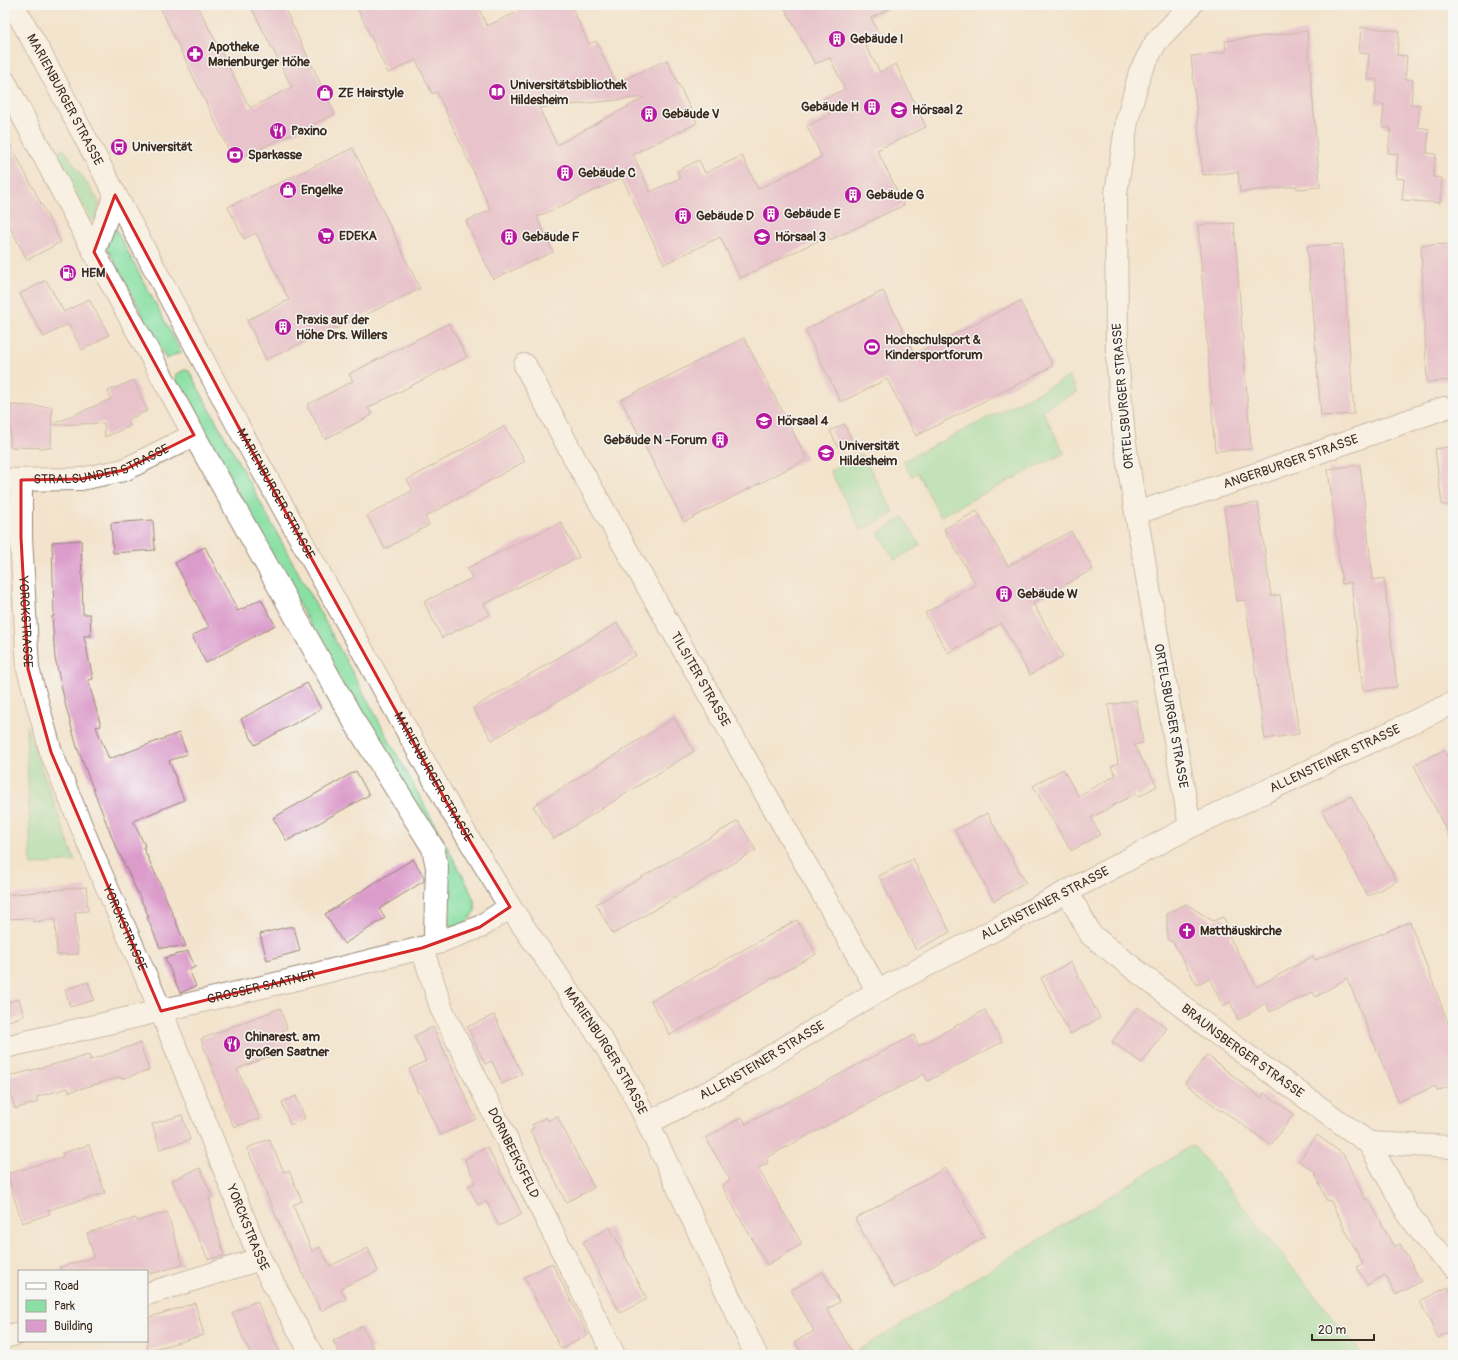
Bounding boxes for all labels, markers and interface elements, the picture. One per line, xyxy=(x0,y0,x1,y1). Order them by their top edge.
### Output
building icon: Gebäude I xyxy=(827,29,847,49)
street label: MARIENBURGER STRASSE xyxy=(23,31,107,168)
place label: Gebäude I xyxy=(850,31,904,47)
place label: Apotheke Marienburger Höhe xyxy=(208,39,310,70)
pharmacy icon: Apotheke Marienburger Höhe xyxy=(185,44,205,64)
place label: Universitätsbibliothek Hildesheim xyxy=(510,77,627,108)
library icon: Universitätsbibliothek Hildesheim xyxy=(487,82,507,102)
shop icon: ZE Hairstyle xyxy=(315,83,335,103)
place label: ZE Hairstyle xyxy=(338,85,404,101)
building icon: Gebäude H xyxy=(862,97,882,117)
place label: Gebäude H xyxy=(801,99,859,115)
school or university icon: Hörsaal 2 xyxy=(889,100,909,120)
place label: Hörsaal 2 xyxy=(912,102,963,118)
building icon: Gebäude V xyxy=(639,104,659,124)
place label: Gebäude V xyxy=(662,106,720,122)
restaurant icon: Paxino xyxy=(268,121,288,141)
place label: Paxino xyxy=(291,123,327,139)
bus stop icon: Universität xyxy=(109,137,129,157)
place label: Universität xyxy=(132,139,193,155)
bank icon: Sparkasse xyxy=(225,145,245,165)
place label: Sparkasse xyxy=(248,147,302,163)
building icon: Gebäude C xyxy=(555,163,575,183)
place label: Gebäude C xyxy=(578,165,636,181)
shop icon: Engelke xyxy=(278,180,298,200)
place label: Engelke xyxy=(301,182,344,198)
building icon: Gebäude G xyxy=(843,185,863,205)
place label: Gebäude G xyxy=(866,187,925,203)
building icon: Gebäude E xyxy=(761,204,781,224)
building icon: Gebäude D xyxy=(673,206,693,226)
place label: Gebäude E xyxy=(784,206,841,222)
place label: Gebäude D xyxy=(696,208,754,224)
supermarket icon: EDEKA xyxy=(316,226,336,246)
building icon: Gebäude F xyxy=(499,227,519,247)
school or university icon: Hörsaal 3 xyxy=(752,227,772,247)
place label: EDEKA xyxy=(339,228,378,244)
place label: Gebäude F xyxy=(522,229,580,245)
place label: Hörsaal 3 xyxy=(775,229,826,245)
fuel station icon: HEM xyxy=(58,263,78,283)
place label: HEM xyxy=(81,265,105,281)
place label: Praxis auf der Höhe Drs. Willers xyxy=(296,312,388,343)
building icon: Praxis auf der Höhe Drs. Willers xyxy=(273,317,293,337)
street label: ORTELSBURGER STRASSE xyxy=(1109,322,1137,470)
place label: Hochschulsport & Kindersportforum xyxy=(885,332,983,363)
sports icon: Hochschulsport & Kindersportforum xyxy=(862,337,882,357)
school or university icon: Hörsaal 4 xyxy=(754,411,774,431)
place label: Hörsaal 4 xyxy=(777,413,829,429)
street label: MARIENBURGER STRASSE xyxy=(233,426,318,562)
building icon: Gebäude N -Forum xyxy=(710,430,730,450)
street label: ANGERBURGER STRASSE xyxy=(1221,431,1361,492)
place label: Gebäude N -Forum xyxy=(603,432,707,448)
place label: Universität Hildesheim xyxy=(839,438,900,469)
street label: STRALSUNDER STRASSE xyxy=(33,441,172,488)
school or university icon: Universität Hildesheim xyxy=(816,443,836,463)
street label: YORCKSTRASSE xyxy=(15,575,36,668)
building icon: Gebäude W xyxy=(994,584,1014,604)
place label: Gebäude W xyxy=(1017,586,1078,602)
street label: TILSITER STRASSE xyxy=(667,629,734,730)
street label: ORTELSBURGER STRASSE xyxy=(1150,642,1192,790)
street label: MARIENBURGER STRASSE xyxy=(390,709,477,845)
street label: ALLENSTEINER STRASSE xyxy=(1267,721,1403,796)
street label: ALLENSTEINER STRASSE xyxy=(978,863,1112,944)
street label: YORCKSTRASSE xyxy=(99,882,151,973)
church icon: Matthäuskirche xyxy=(1177,921,1197,941)
place label: Matthäuskirche xyxy=(1200,923,1282,939)
street label: GROSSER SAATNER xyxy=(205,966,317,1008)
street label: MARIENBURGER STRASSE xyxy=(560,984,651,1118)
street label: BRAUNSBERGER STRASSE xyxy=(1178,1001,1307,1102)
street label: ALLENSTEINER STRASSE xyxy=(696,1017,828,1103)
place label: Chinarest. am großen Saatner xyxy=(245,1029,330,1060)
restaurant icon: Chinarest. am großen Saatner xyxy=(222,1034,242,1054)
street label: DORNBEEKSFELD xyxy=(484,1105,543,1201)
street label: YORCKSTRASSE xyxy=(223,1181,273,1274)
legend xyxy=(18,1270,148,1342)
text: Road xyxy=(54,1279,79,1294)
text: Park xyxy=(54,1299,75,1314)
scale bar xyxy=(1312,1316,1374,1342)
text: Building xyxy=(54,1319,93,1334)
text: 20 m xyxy=(1318,1323,1347,1338)

